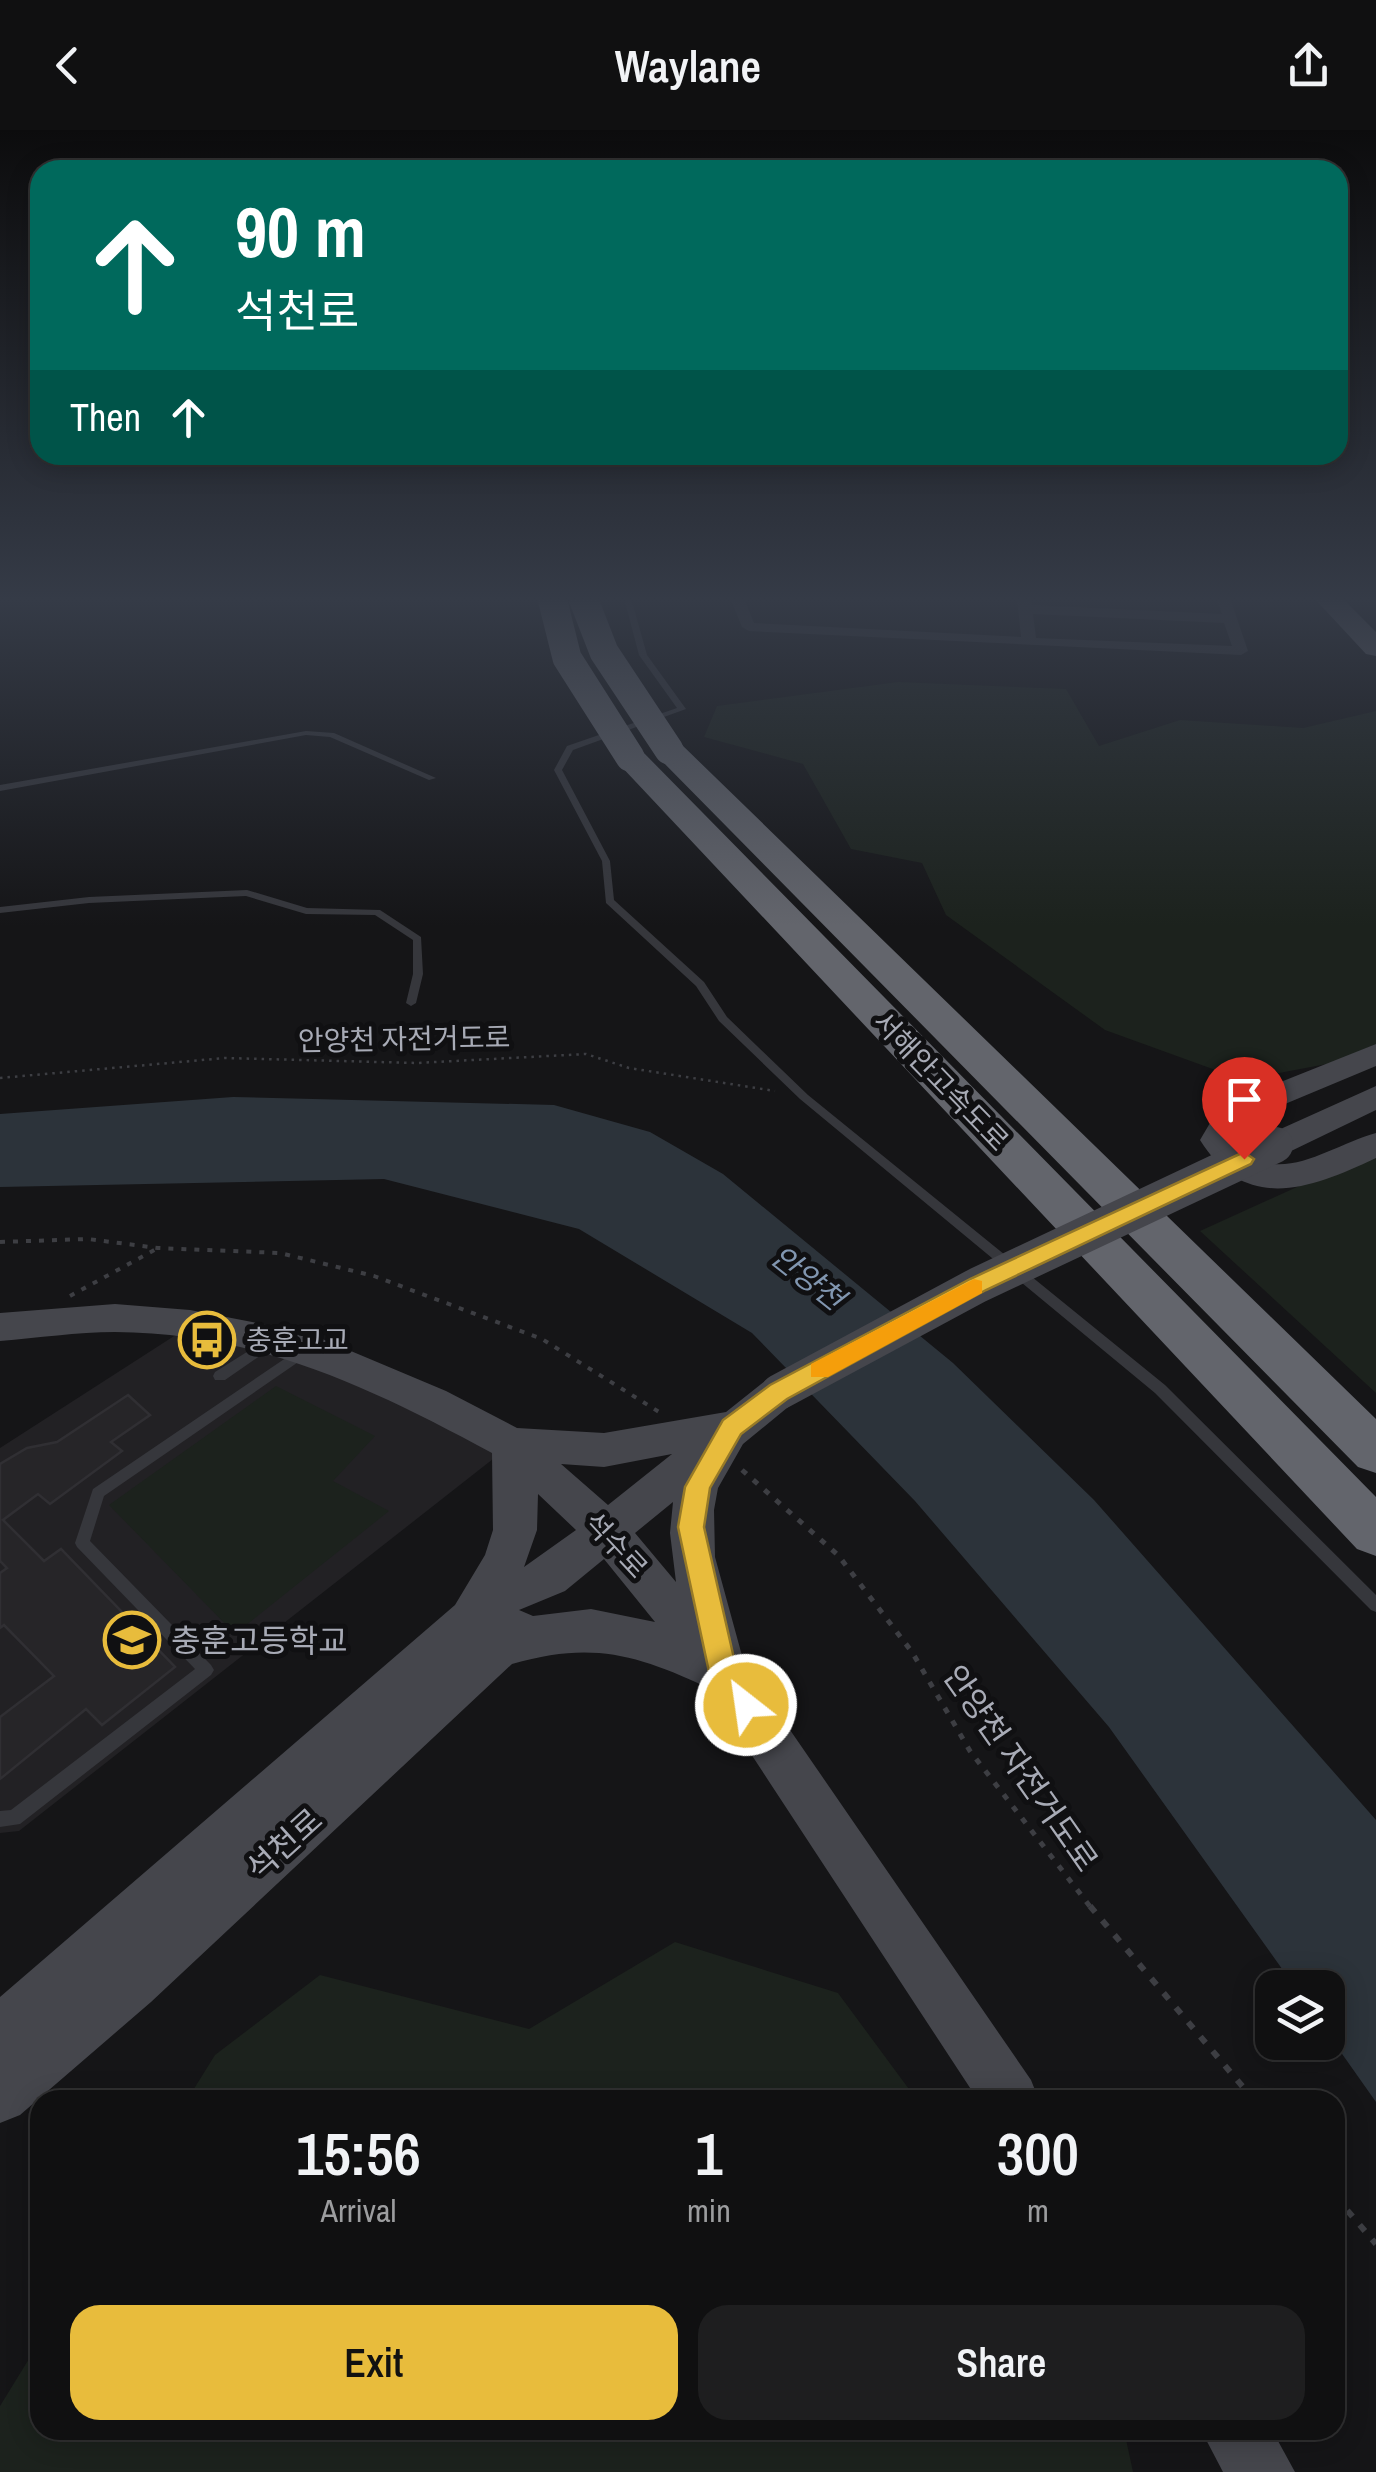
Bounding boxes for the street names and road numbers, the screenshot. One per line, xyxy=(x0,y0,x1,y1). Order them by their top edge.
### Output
street label: 서해안고속도로 xyxy=(865,1003,1017,1159)
street label: 안양천 자전거도로 xyxy=(297,1018,511,1060)
street label: 석수로 xyxy=(576,1504,656,1586)
street label: 안양천 자전거도로 xyxy=(934,1656,1108,1880)
street label: 석천로 xyxy=(237,1798,331,1890)

